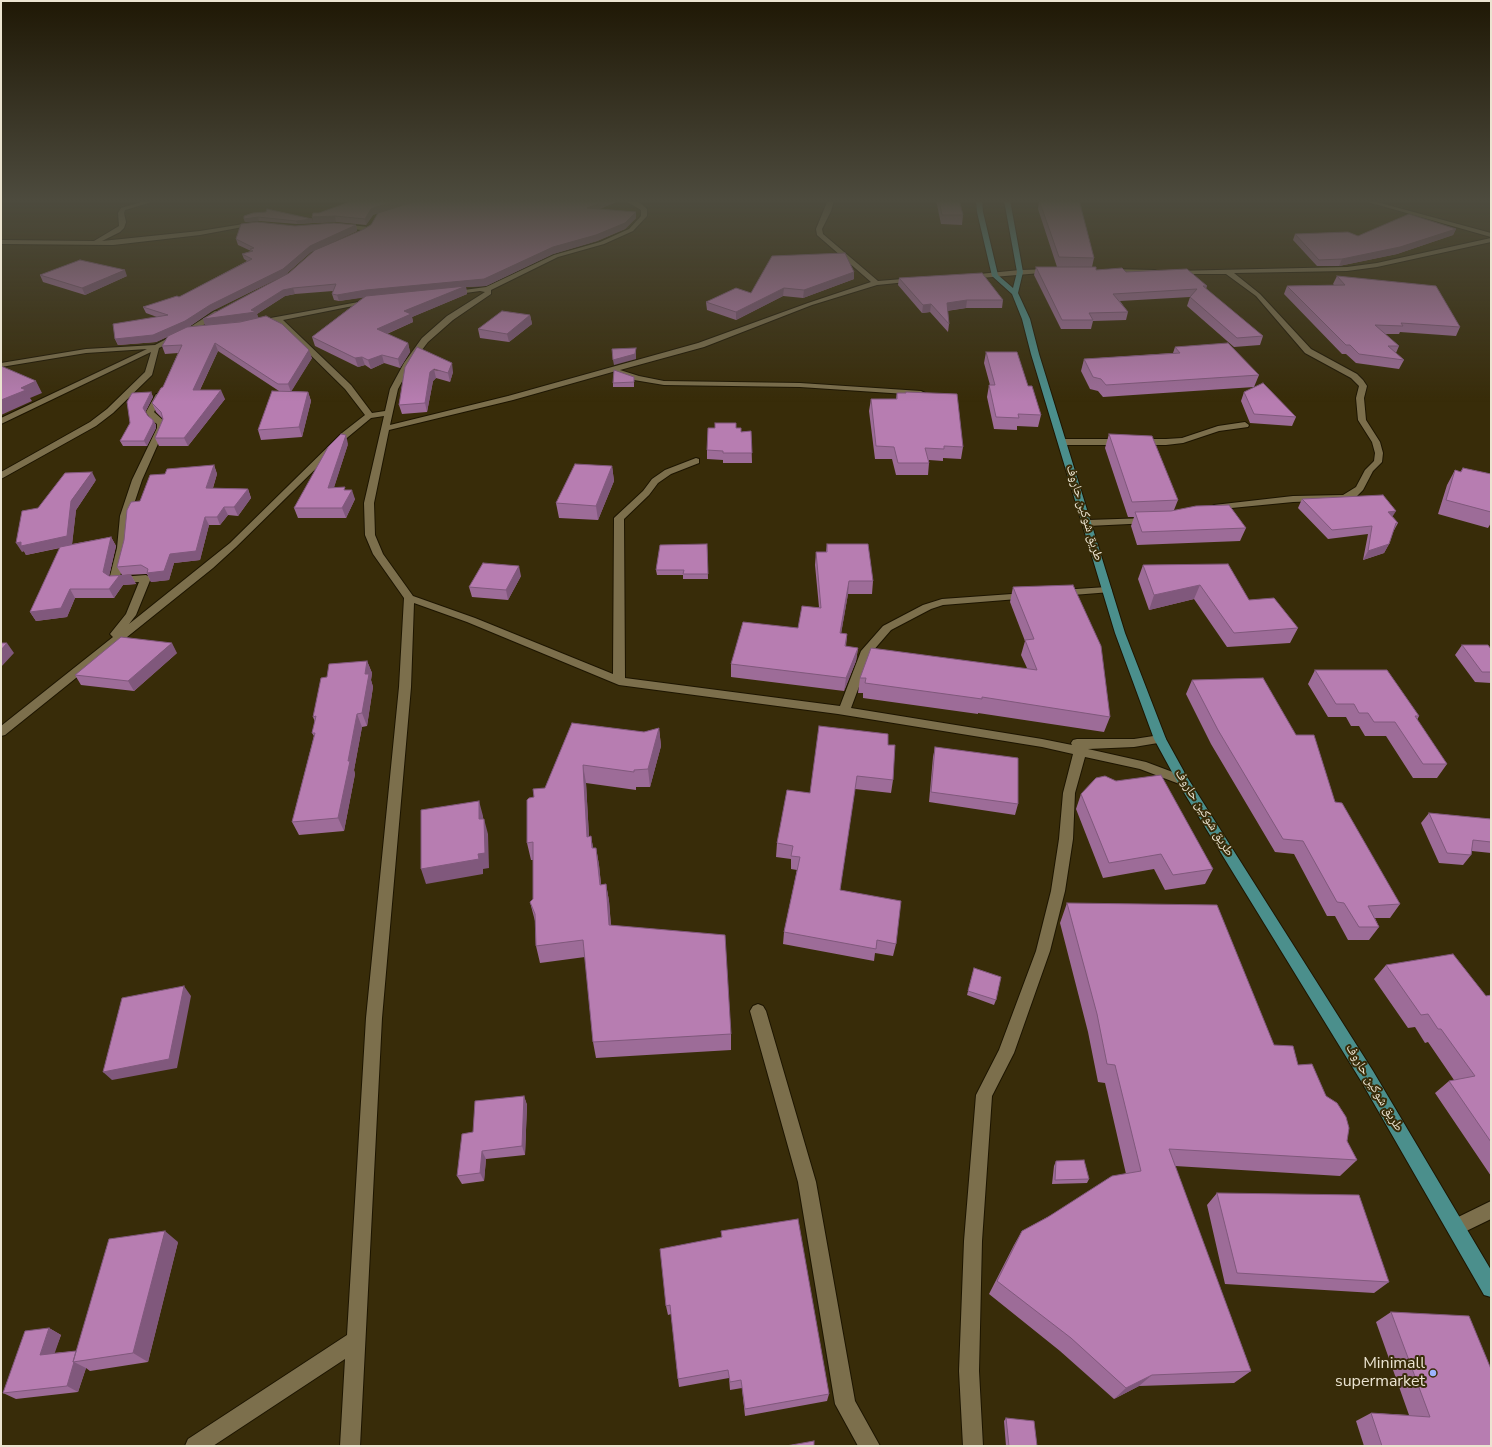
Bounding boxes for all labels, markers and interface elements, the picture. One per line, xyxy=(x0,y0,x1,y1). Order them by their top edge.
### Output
street label: طريق شوكين حاروف xyxy=(1062,463,1106,563)
street label: طريق شوكين حاروف xyxy=(1171,767,1237,859)
street label: طريق شوكين حاروف xyxy=(1342,1041,1406,1135)
place label: Minimall supermarket xyxy=(1335,1354,1425,1392)
marker: Minimall supermarket xyxy=(1428,1368,1438,1378)

